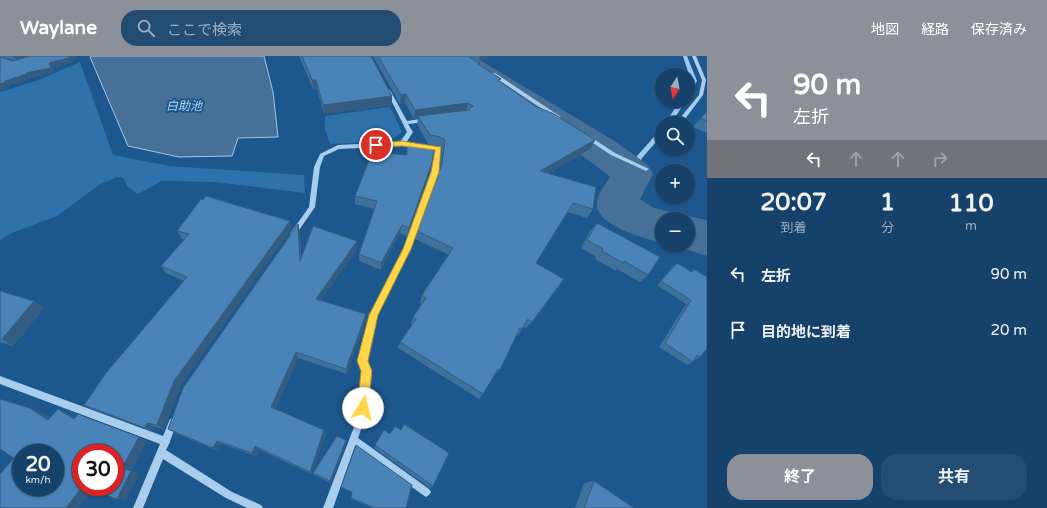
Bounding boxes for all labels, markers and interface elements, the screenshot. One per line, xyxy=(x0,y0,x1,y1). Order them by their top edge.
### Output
search box xyxy=(121,10,401,46)
text: Waylane xyxy=(20,17,97,39)
icon: search xyxy=(135,17,157,39)
text: ここで検索 xyxy=(167,21,242,39)
text: 地図 xyxy=(871,21,899,38)
text: 経路 xyxy=(921,21,949,38)
text: 保存済み xyxy=(971,21,1027,38)
north arrow xyxy=(655,68,695,108)
map controls xyxy=(655,68,695,252)
text: 90 m xyxy=(793,68,861,102)
icon: left xyxy=(727,72,779,124)
water label: 白助池 xyxy=(166,99,203,113)
text: 左折 xyxy=(793,106,829,128)
button: search xyxy=(655,116,695,156)
pin xyxy=(359,128,393,162)
icon: arrive xyxy=(365,134,387,156)
icon: left xyxy=(803,148,825,170)
icon: ahead xyxy=(845,148,867,170)
icon: ahead xyxy=(887,148,909,170)
icon: right xyxy=(929,148,951,170)
button: + xyxy=(655,164,695,204)
text: 20:07 xyxy=(760,188,827,217)
text: 1 xyxy=(880,188,895,217)
text: 110 xyxy=(948,189,994,218)
button: − xyxy=(655,212,695,252)
text: m xyxy=(965,218,977,234)
text: 到着 xyxy=(781,220,807,236)
text: 分 xyxy=(881,220,894,236)
icon: left xyxy=(727,263,749,285)
text: 90 m xyxy=(990,265,1027,283)
text: 左折 xyxy=(761,267,791,285)
icon: arrive xyxy=(727,319,749,341)
text: 20 m xyxy=(990,321,1027,339)
text: 目的地に到着 xyxy=(761,323,851,341)
position arrow xyxy=(342,387,384,429)
speed limit sign: 30 xyxy=(72,444,124,496)
text: 20 xyxy=(25,453,51,477)
button: 終了 xyxy=(727,454,873,500)
button: 共有 xyxy=(881,454,1027,500)
text: km/h xyxy=(25,474,51,486)

